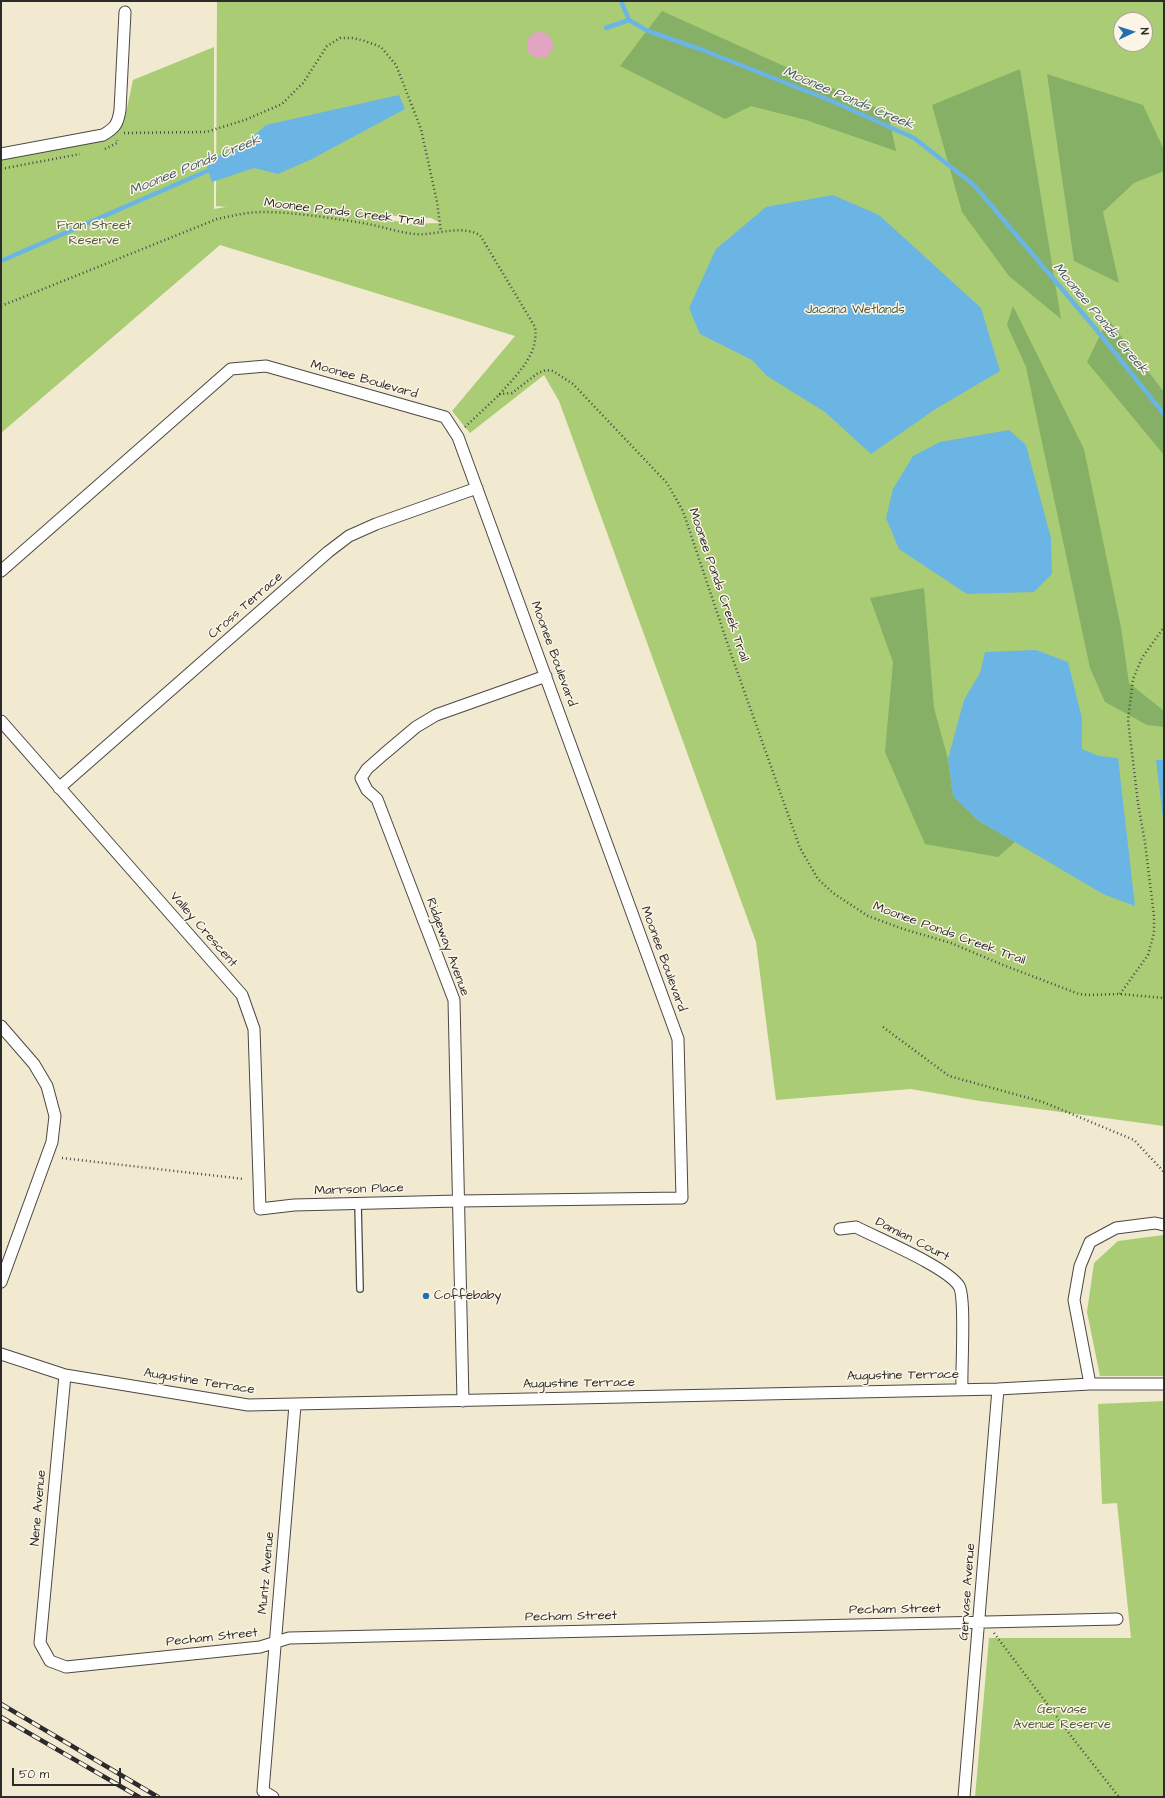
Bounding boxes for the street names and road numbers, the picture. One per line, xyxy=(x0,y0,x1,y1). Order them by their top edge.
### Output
street label: Moonee Ponds Creek Trail xyxy=(263,195,425,231)
street label: Moonee Boulevard xyxy=(309,357,419,403)
street label: Moonee Ponds Creek Trail xyxy=(684,506,752,664)
street label: Cross Terrace xyxy=(206,570,286,642)
street label: Moonee Boulevard xyxy=(527,599,579,709)
street label: Valley Crescent xyxy=(166,889,240,971)
street label: Ridgeway Avenue xyxy=(422,896,472,998)
street label: Moonee Ponds Creek Trail xyxy=(871,899,1027,969)
street label: Moonee Boulevard xyxy=(637,904,689,1014)
street label: Marrson Place xyxy=(314,1181,404,1199)
street label: Damian Court xyxy=(872,1215,952,1265)
street label: Augustine Terrace xyxy=(142,1366,256,1398)
street label: Augustine Terrace xyxy=(847,1367,959,1385)
street label: Augustine Terrace xyxy=(523,1375,635,1393)
street label: Nene Avenue xyxy=(28,1469,50,1547)
street label: Muntz Avenue xyxy=(256,1531,278,1615)
street label: Gervase Avenue xyxy=(957,1543,979,1641)
street label: Pecham Street xyxy=(849,1601,941,1619)
street label: Pecham Street xyxy=(525,1608,617,1626)
street label: Pecham Street xyxy=(165,1625,259,1651)

